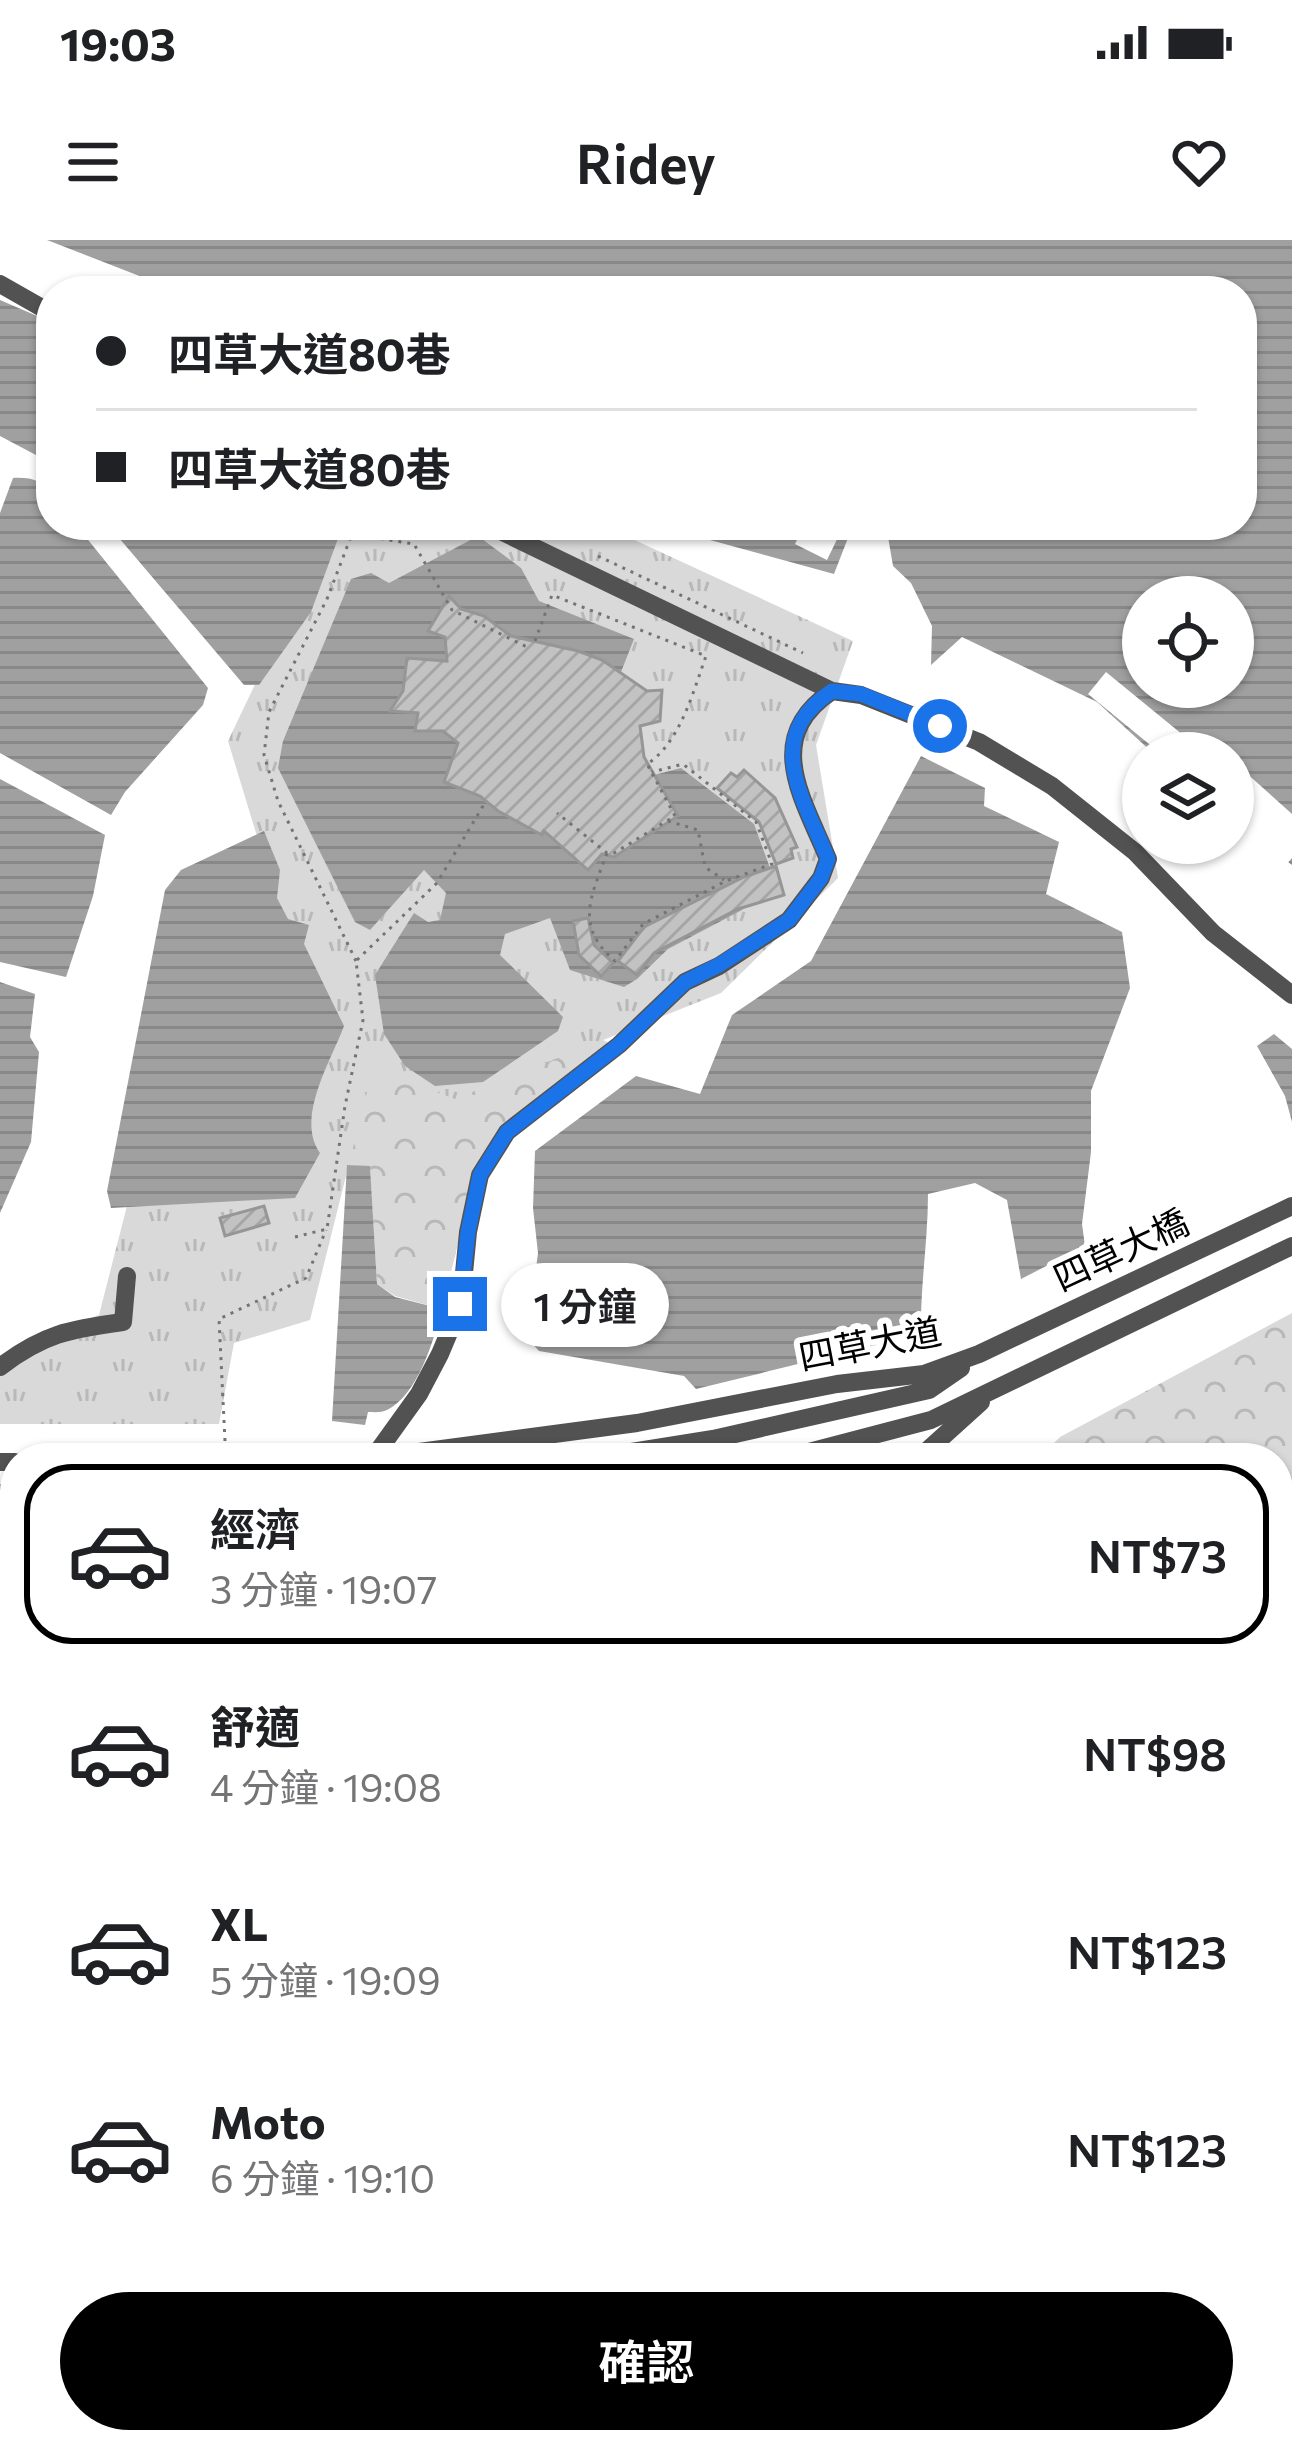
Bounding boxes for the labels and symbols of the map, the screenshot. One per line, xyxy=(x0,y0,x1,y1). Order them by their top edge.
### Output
route start xyxy=(913,699,967,753)
street label: 四草大橋 xyxy=(1046,1198,1195,1299)
callout: 1 分鐘 xyxy=(502,1262,670,1346)
route end xyxy=(433,1277,487,1331)
street label: 四草大道 xyxy=(795,1307,945,1377)

